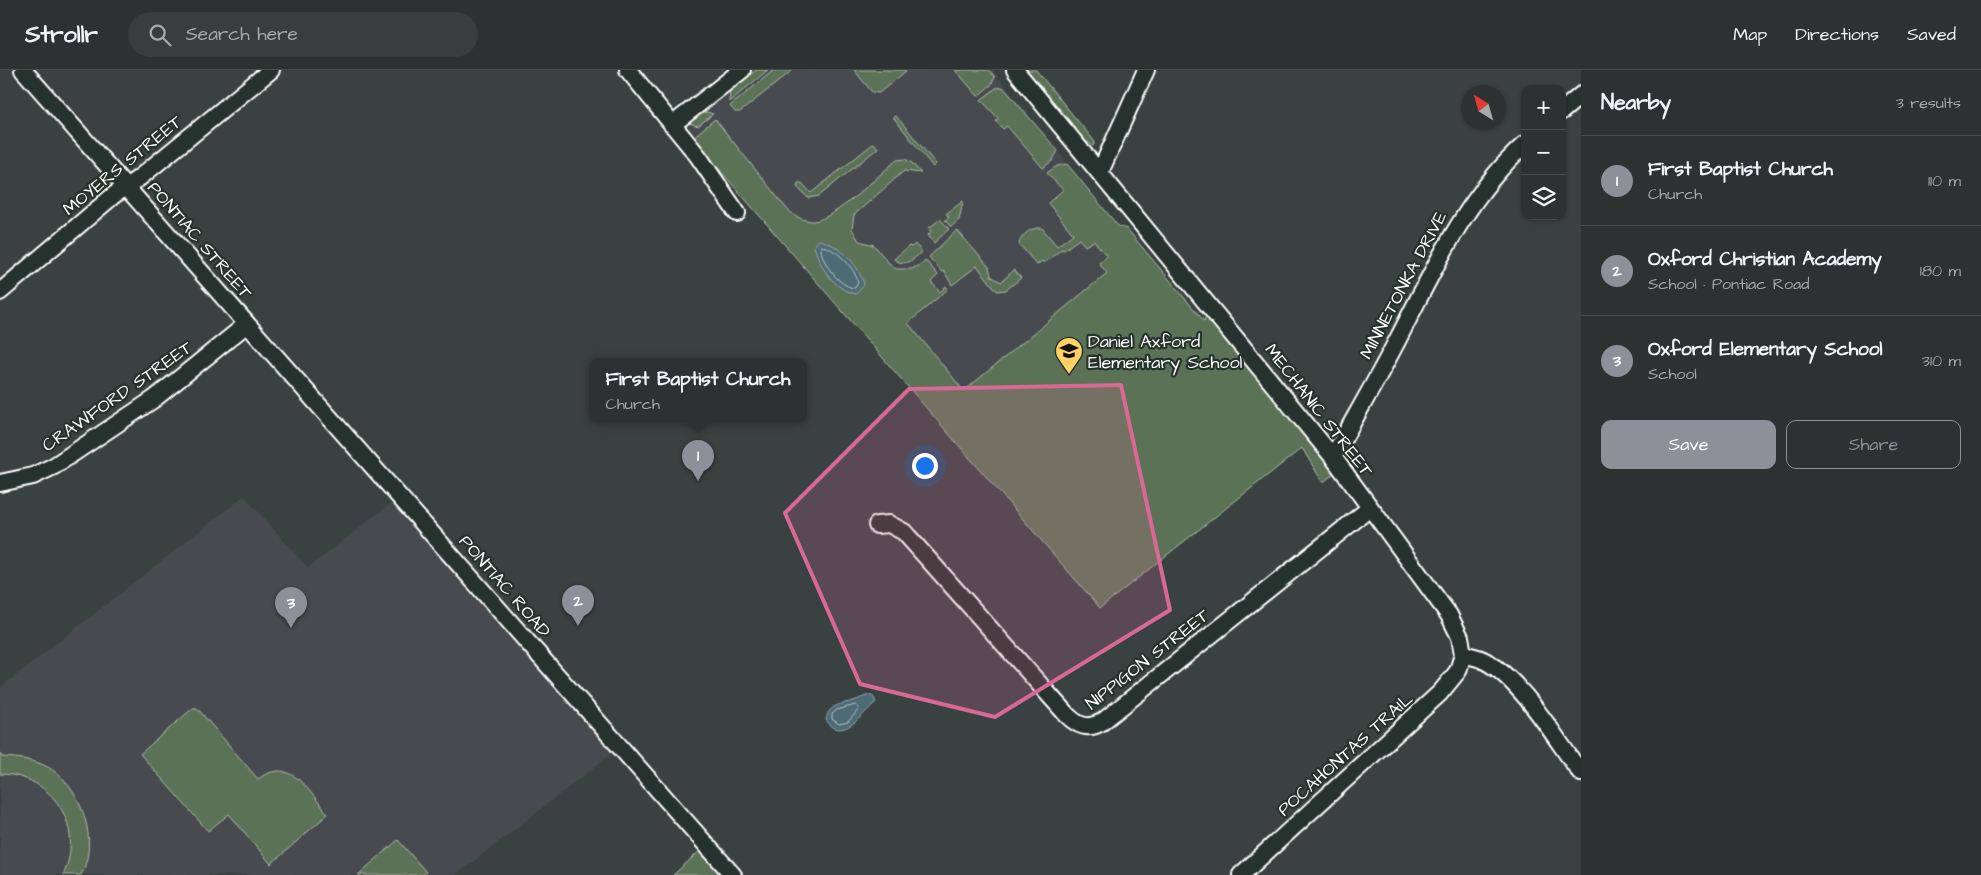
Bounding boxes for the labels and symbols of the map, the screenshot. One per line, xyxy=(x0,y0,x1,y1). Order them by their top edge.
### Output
north arrow xyxy=(1461,85,1506,130)
street label: MOYERS STREET xyxy=(57,109,188,221)
street label: PONTIAC STREET xyxy=(142,176,258,305)
street label: MINNETONKA DRIVE xyxy=(1354,207,1453,364)
place label: Daniel Axford Elementary School xyxy=(1088,329,1243,376)
street label: CRAWFORD STREET xyxy=(37,335,198,458)
school or university icon: Daniel Axford Elementary School xyxy=(1054,336,1084,375)
street label: MECHANIC STREET xyxy=(1259,338,1379,483)
pin: 1 xyxy=(682,440,714,481)
your location xyxy=(912,453,938,479)
street label: PONTIAC ROAD xyxy=(453,530,556,643)
pin: 2 xyxy=(562,585,594,626)
pin: 3 xyxy=(275,587,307,628)
street label: NIPPIGON STREET xyxy=(1080,603,1215,716)
street label: POCAHONTAS TRAIL xyxy=(1272,686,1419,822)

